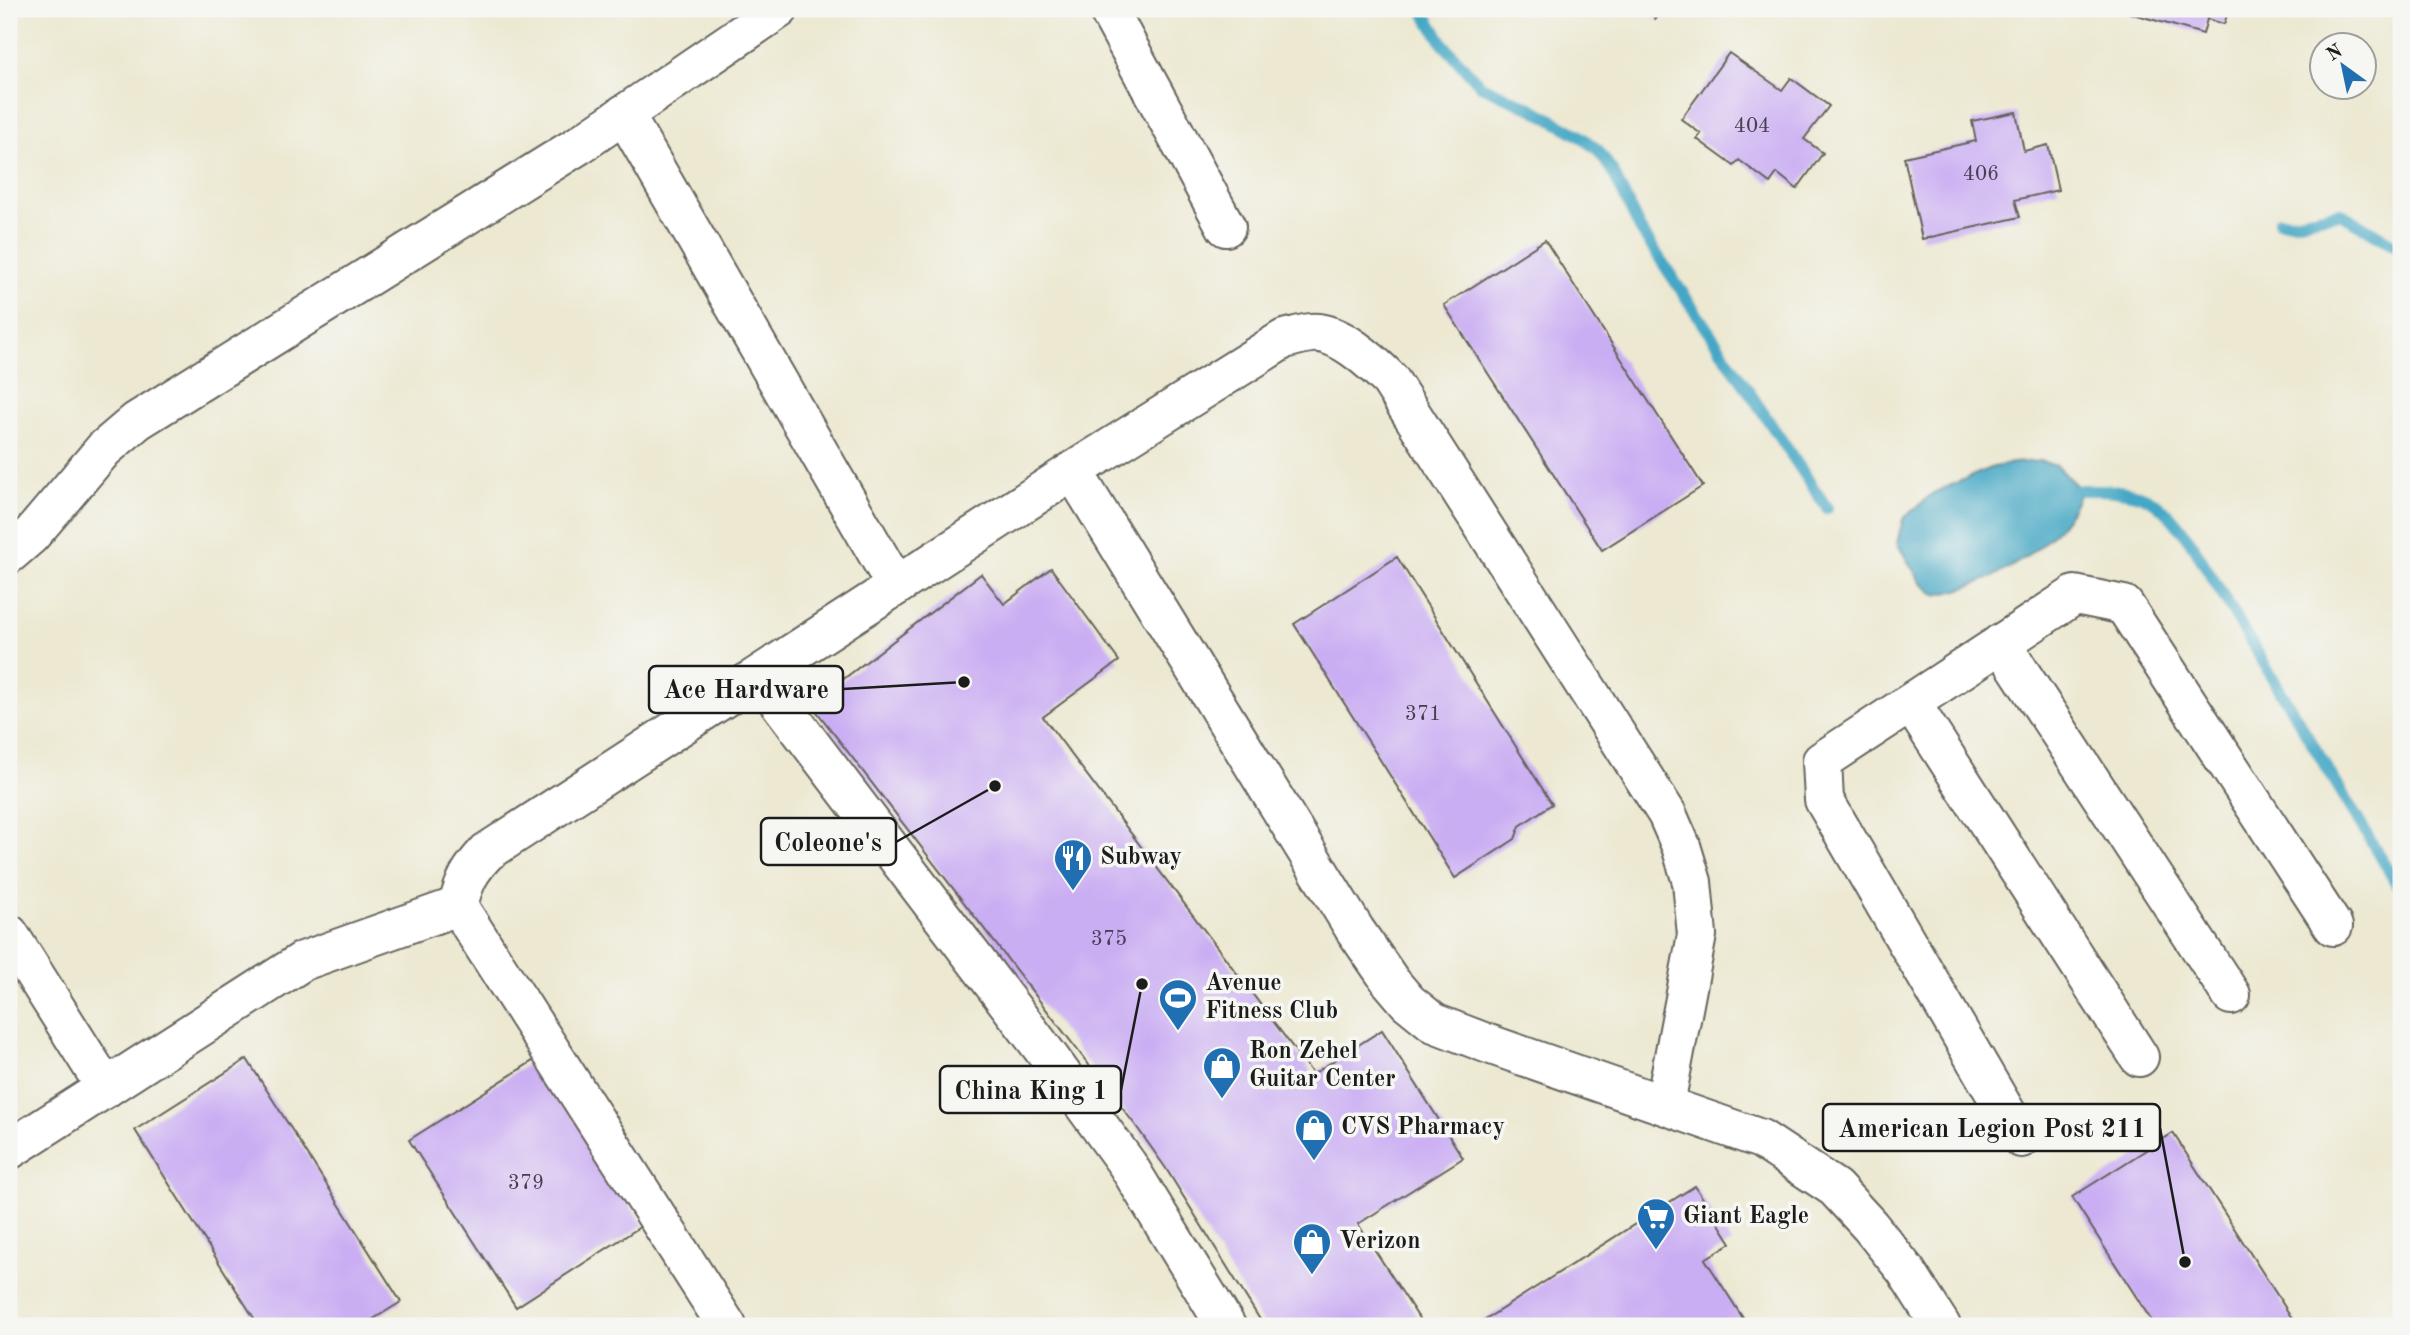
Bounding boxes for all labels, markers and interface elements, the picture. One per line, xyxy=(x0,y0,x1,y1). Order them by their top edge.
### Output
north arrow xyxy=(2308,32,2378,102)
text: N xyxy=(2324,42,2347,66)
house number: 404 xyxy=(1734,116,1770,137)
house number: 406 xyxy=(1963,164,1999,185)
callout: Ace Hardware xyxy=(649,666,843,713)
text: Ace Hardware xyxy=(663,678,829,704)
house number: 371 xyxy=(1405,704,1441,725)
callout: Coleone's xyxy=(761,818,896,865)
text: Coleone's xyxy=(774,831,882,857)
restaurant icon: Subway xyxy=(1052,837,1094,892)
place label: Subway xyxy=(1100,846,1182,870)
house number: 375 xyxy=(1091,929,1127,950)
place label: Avenue Fitness Club xyxy=(1205,972,1338,1024)
sports icon: Avenue Fitness Club xyxy=(1157,977,1199,1032)
place label: Ron Zehel Guitar Center xyxy=(1249,1040,1396,1092)
shop icon: Ron Zehel Guitar Center xyxy=(1201,1045,1243,1100)
callout: China King 1 xyxy=(940,1066,1121,1113)
text: China King 1 xyxy=(954,1079,1108,1105)
callout: American Legion Post 211 xyxy=(1823,1104,2160,1151)
shop icon: CVS Pharmacy xyxy=(1293,1107,1335,1162)
place label: CVS Pharmacy xyxy=(1341,1116,1505,1140)
text: American Legion Post 211 xyxy=(1838,1117,2146,1143)
house number: 379 xyxy=(508,1173,544,1194)
supermarket icon: Giant Eagle xyxy=(1635,1196,1677,1251)
place label: Giant Eagle xyxy=(1683,1205,1809,1229)
shop icon: Verizon xyxy=(1291,1221,1333,1276)
place label: Verizon xyxy=(1339,1230,1421,1254)

